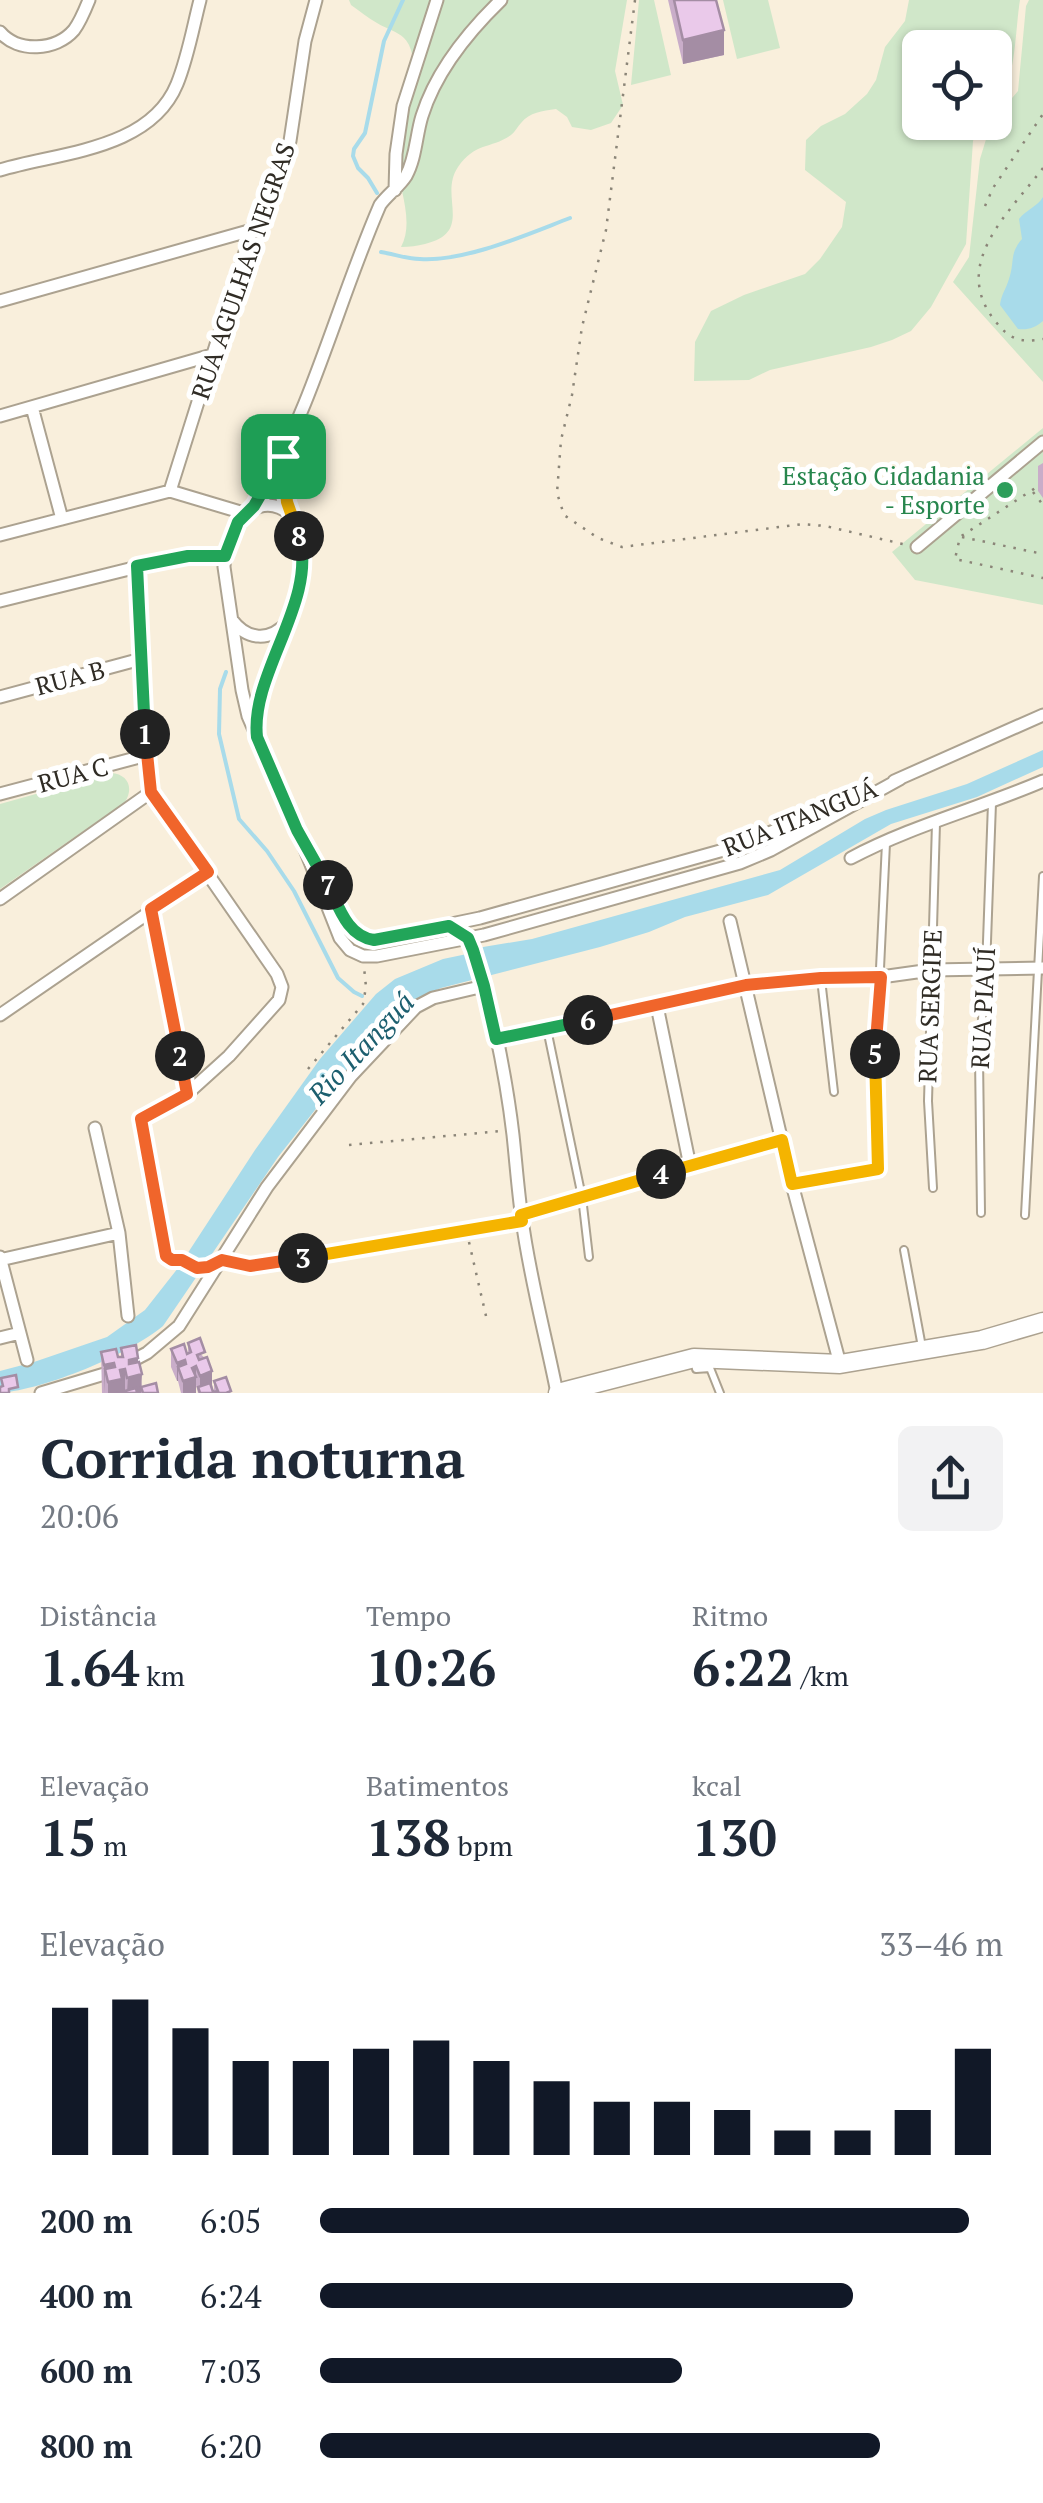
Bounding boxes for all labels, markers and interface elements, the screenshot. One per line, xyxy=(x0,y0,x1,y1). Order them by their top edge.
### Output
map controls xyxy=(902,30,1012,140)
button: locate xyxy=(902,30,1012,140)
street label: RUA AGULHAS NEGRAS xyxy=(183,138,302,404)
pin xyxy=(241,414,326,499)
icon: arrive xyxy=(256,429,311,484)
place label: Estação Cidadania - Esporte xyxy=(782,459,985,521)
marker: Estação Cidadania - Esporte xyxy=(994,479,1016,501)
pin: 8 xyxy=(274,511,324,561)
text: 8 xyxy=(291,517,307,554)
street label: RUA B xyxy=(31,652,108,703)
pin: 1 xyxy=(120,709,170,759)
text: 1 xyxy=(137,715,153,752)
street label: RUA C xyxy=(34,749,112,800)
street label: RUA ITANGUÁ xyxy=(718,771,883,864)
pin: 7 xyxy=(303,860,353,910)
text: 7 xyxy=(320,866,336,903)
street label: RUA SERGIPE xyxy=(910,928,949,1083)
street label: RUA PIAUÍ xyxy=(963,946,1002,1070)
water label: Rio Itanguá xyxy=(299,984,422,1112)
pin: 6 xyxy=(563,995,613,1045)
text: 6 xyxy=(580,1001,596,1038)
pin: 5 xyxy=(850,1029,900,1079)
pin: 2 xyxy=(155,1031,205,1081)
text: 5 xyxy=(867,1035,883,1072)
text: 2 xyxy=(172,1037,188,1074)
pin: 4 xyxy=(636,1149,686,1199)
text: 4 xyxy=(653,1155,669,1192)
pin: 3 xyxy=(278,1233,328,1283)
text: 3 xyxy=(295,1239,311,1276)
text: Corrida noturna xyxy=(40,1421,465,1494)
button: share xyxy=(898,1426,1003,1531)
text: 20:06 xyxy=(40,1495,119,1537)
text: Distância xyxy=(40,1597,157,1634)
text: Tempo xyxy=(366,1597,451,1634)
text: Ritmo xyxy=(692,1597,768,1634)
text: 1.64 xyxy=(40,1634,140,1700)
text: 10:26 xyxy=(366,1634,496,1700)
text: 6:22 xyxy=(692,1634,794,1700)
text: km xyxy=(140,1657,185,1694)
text: /km xyxy=(794,1657,849,1694)
text: Elevação xyxy=(40,1767,149,1804)
text: Batimentos xyxy=(366,1767,509,1804)
text: kcal xyxy=(692,1767,742,1804)
text: 15 xyxy=(40,1804,97,1870)
text: 138 xyxy=(366,1804,451,1870)
text: 130 xyxy=(692,1804,777,1870)
text: m xyxy=(97,1827,127,1864)
text: bpm xyxy=(451,1827,513,1864)
text: Elevação xyxy=(40,1923,165,1965)
text: 33–46 m xyxy=(879,1923,1003,1965)
text: 200 m xyxy=(40,2200,132,2242)
text: 6:05 xyxy=(200,2200,262,2242)
text: 400 m xyxy=(40,2275,132,2317)
text: 6:24 xyxy=(200,2275,262,2317)
text: 600 m xyxy=(40,2350,132,2392)
text: 7:03 xyxy=(200,2350,262,2392)
text: 800 m xyxy=(40,2425,132,2467)
text: 6:20 xyxy=(200,2425,262,2467)

